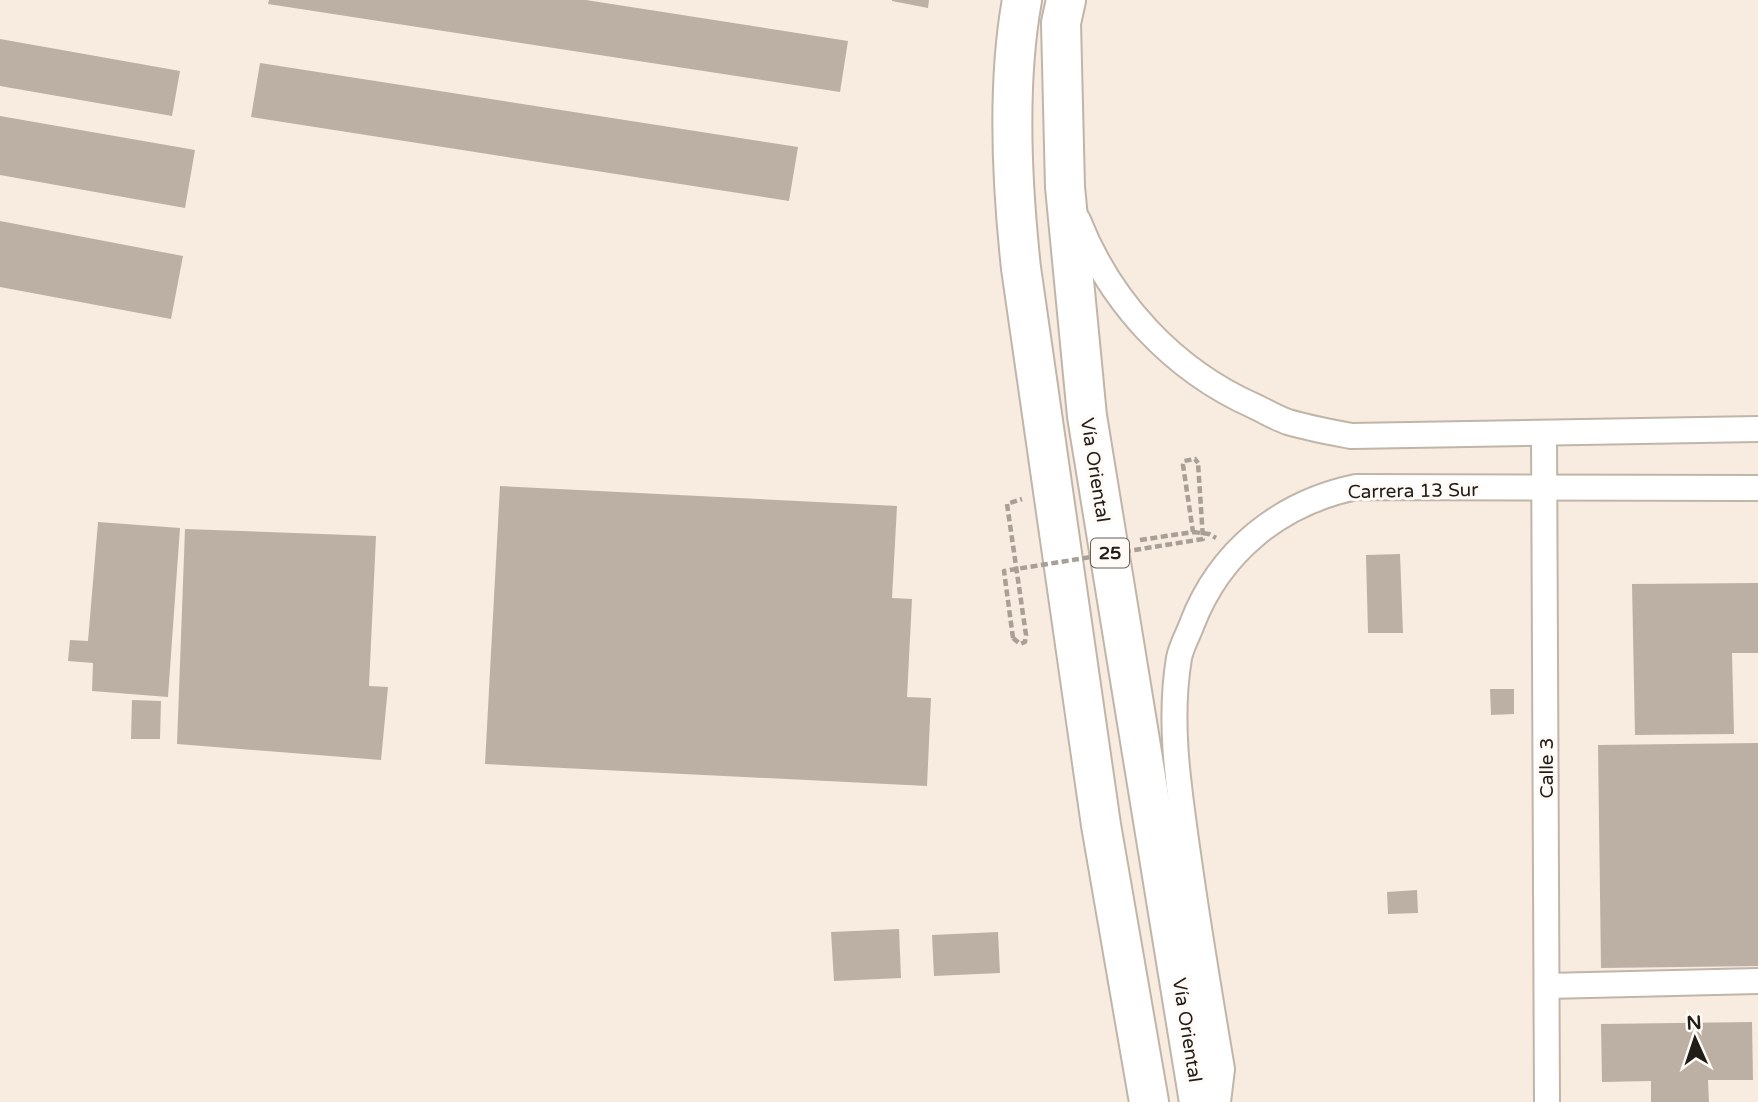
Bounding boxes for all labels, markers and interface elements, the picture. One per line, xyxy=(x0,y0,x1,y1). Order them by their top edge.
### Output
street label: Vía Oriental xyxy=(1076,416,1114,524)
street label: Carrera 13 Sur xyxy=(1347,479,1479,503)
road number: 25 xyxy=(1091,538,1129,568)
street label: Calle 3 xyxy=(1536,738,1558,798)
street label: Vía Oriental xyxy=(1168,976,1206,1084)
north arrow xyxy=(1660,1004,1730,1074)
text: N xyxy=(1686,1012,1702,1034)

